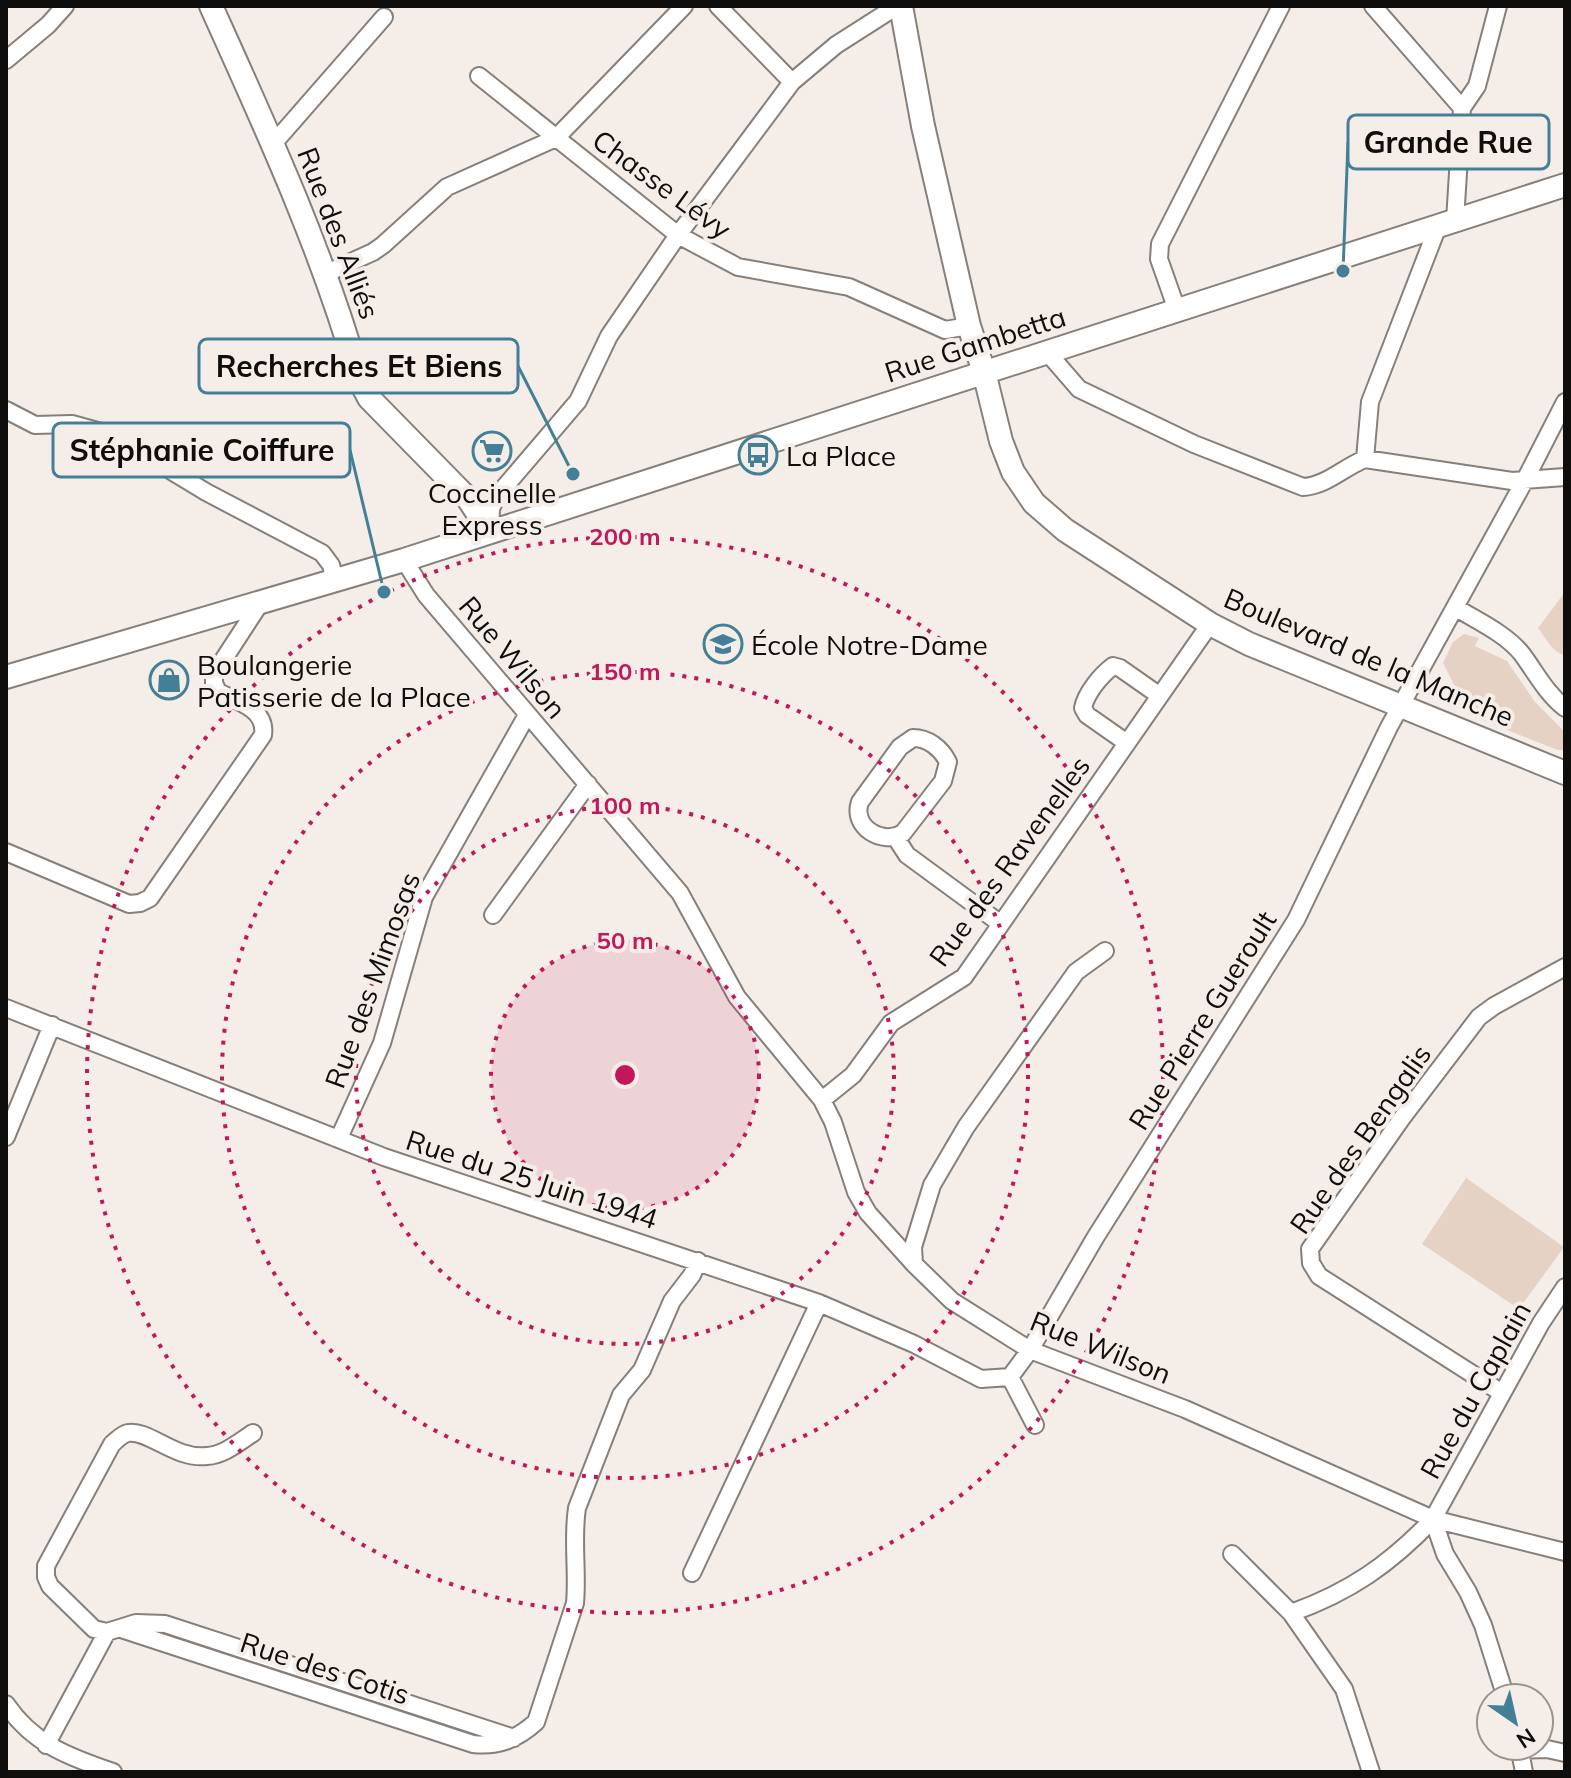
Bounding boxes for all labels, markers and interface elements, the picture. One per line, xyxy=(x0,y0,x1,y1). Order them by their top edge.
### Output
callout: Grande Rue xyxy=(1348,115,1549,169)
street label: Chasse Lévy xyxy=(586,122,738,246)
text: Grande Rue xyxy=(1363,123,1533,161)
street label: Rue des Alliés xyxy=(290,142,388,324)
street label: Rue Gambetta xyxy=(880,298,1070,390)
callout: Recherches Et Biens xyxy=(199,339,518,393)
text: Recherches Et Biens xyxy=(216,347,502,385)
callout: Stéphanie Coiffure xyxy=(53,423,350,477)
supermarket icon: Coccinelle Express xyxy=(471,430,513,472)
text: Stéphanie Coiffure xyxy=(69,431,335,469)
bus stop icon: La Place xyxy=(737,434,779,476)
place label: La Place xyxy=(786,438,896,473)
place label: Coccinelle Express xyxy=(428,475,556,542)
text: 200 m xyxy=(589,521,661,551)
street label: Boulevard de la Manche xyxy=(1219,580,1519,734)
street label: Rue Wilson xyxy=(452,589,574,725)
school or university icon: École Notre-Dame xyxy=(702,623,744,665)
place label: École Notre-Dame xyxy=(751,627,988,662)
place label: Boulangerie Patisserie de la Place xyxy=(197,647,471,714)
text: 150 m xyxy=(589,656,661,686)
shop icon: Boulangerie Patisserie de la Place xyxy=(148,659,190,701)
street label: Rue des Ravenelles xyxy=(921,749,1097,973)
text: 100 m xyxy=(589,790,661,820)
street label: Rue des Mimosas xyxy=(317,867,427,1093)
street label: Rue Pierre Gueroult xyxy=(1121,904,1284,1136)
text: 50 m xyxy=(597,925,653,955)
street label: Rue des Bengalis xyxy=(1282,1038,1438,1240)
centre of rings xyxy=(611,1061,639,1089)
street label: Rue du 25 Juin 1944 xyxy=(402,1122,662,1236)
street label: Rue du Caplain xyxy=(1412,1295,1538,1485)
street label: Rue Wilson xyxy=(1025,1303,1177,1391)
street label: Rue des Cotis xyxy=(236,1624,414,1712)
north arrow xyxy=(1475,1682,1555,1762)
text: N xyxy=(1511,1722,1541,1755)

